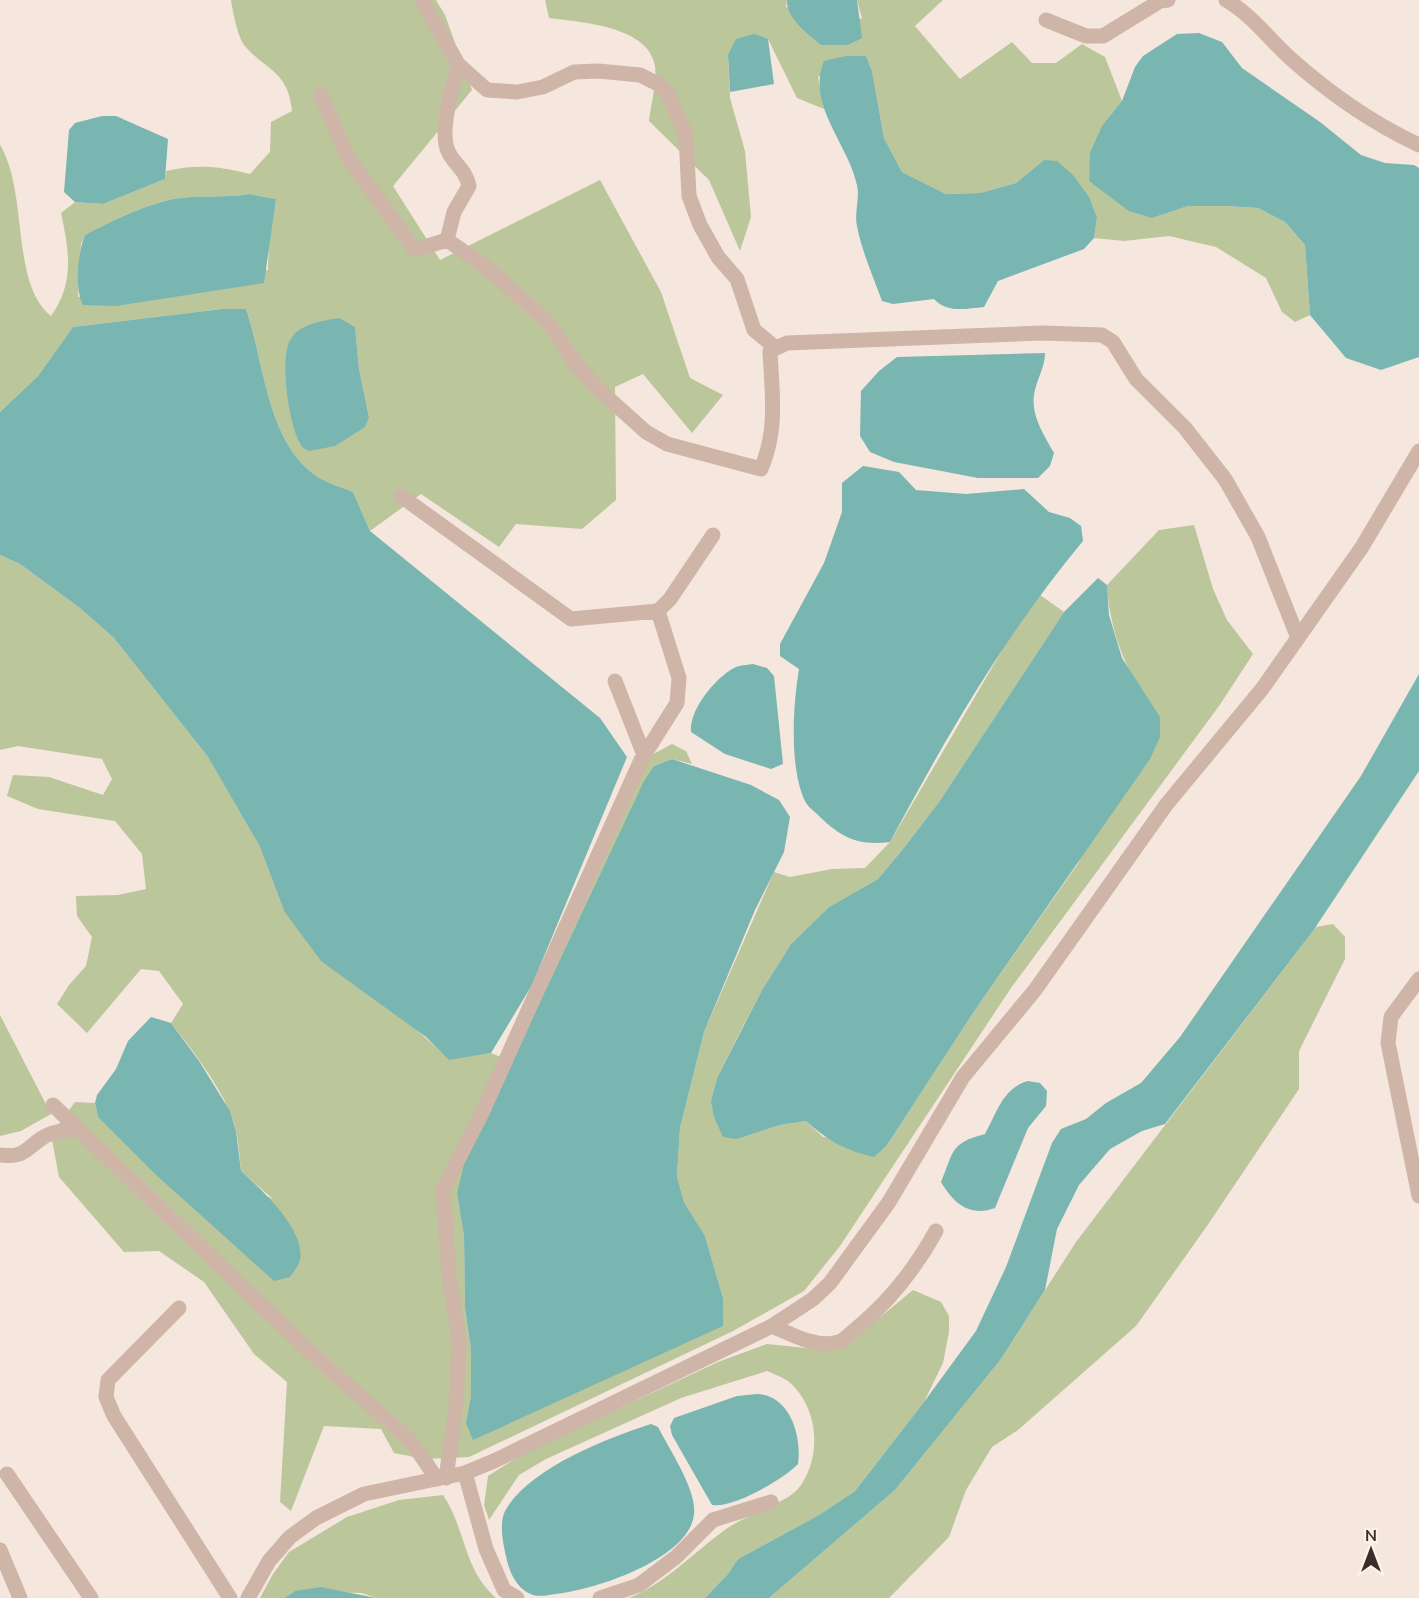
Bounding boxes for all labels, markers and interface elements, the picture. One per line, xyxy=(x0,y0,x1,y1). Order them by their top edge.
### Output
north arrow xyxy=(1341,1520,1401,1580)
text: N xyxy=(1365,1525,1377,1547)

